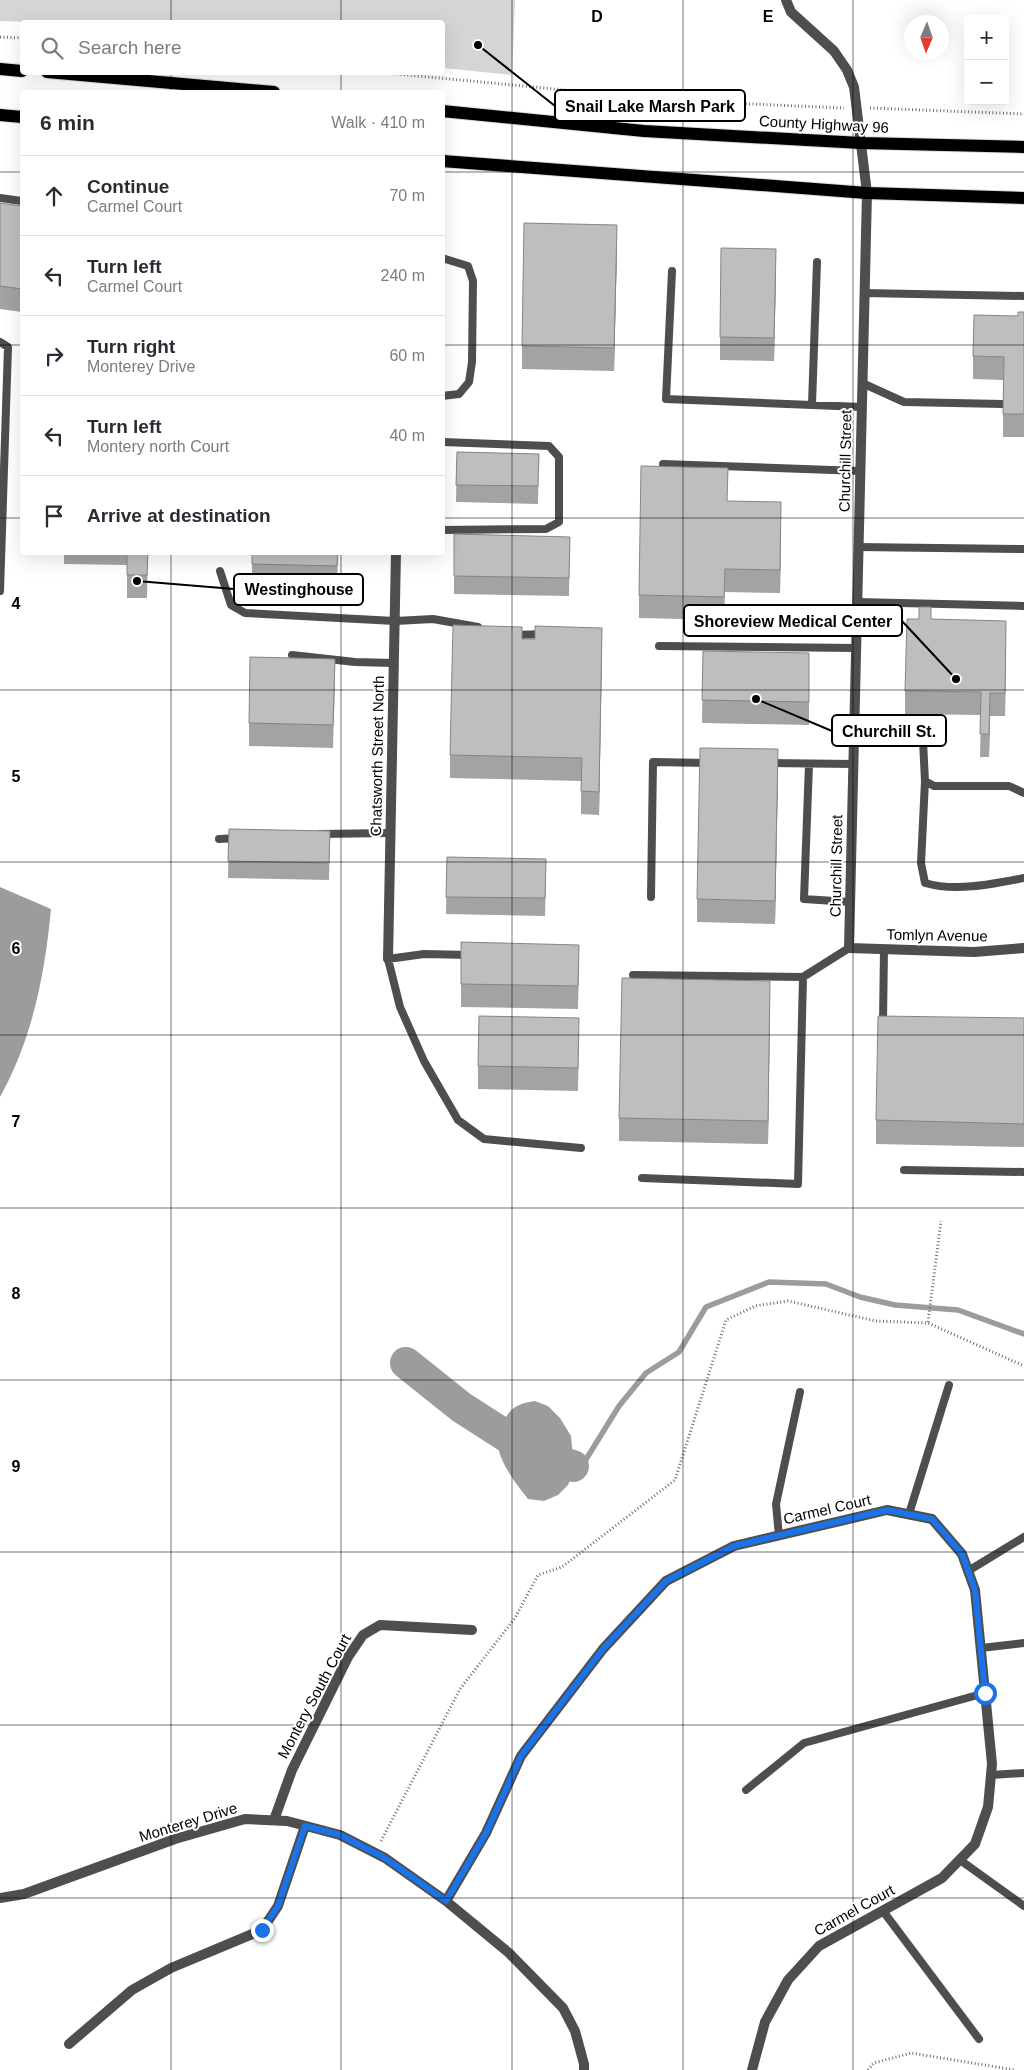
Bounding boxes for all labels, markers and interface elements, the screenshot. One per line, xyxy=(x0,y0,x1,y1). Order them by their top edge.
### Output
text: D xyxy=(591,8,603,25)
text: E xyxy=(763,8,774,25)
north arrow xyxy=(904,15,949,60)
map controls xyxy=(964,15,1009,105)
button: + xyxy=(964,15,1009,60)
search box xyxy=(20,20,445,75)
icon: search xyxy=(38,34,66,62)
text: Search here xyxy=(78,37,182,58)
button: − xyxy=(964,60,1009,105)
callout: Snail Lake Marsh Park xyxy=(555,90,745,121)
text: Snail Lake Marsh Park xyxy=(565,98,735,115)
text: 6 min xyxy=(40,111,95,134)
street label: County Highway 96 xyxy=(759,112,889,136)
text: Walk · 410 m xyxy=(331,114,425,131)
text: Continue xyxy=(87,176,169,197)
icon: ahead xyxy=(40,182,68,210)
text: 70 m xyxy=(389,187,425,204)
text: Carmel Court xyxy=(87,198,182,215)
text: Turn left xyxy=(87,256,162,277)
icon: left xyxy=(40,262,68,290)
text: 240 m xyxy=(381,267,425,284)
text: Carmel Court xyxy=(87,278,182,295)
text: Turn right xyxy=(87,336,175,357)
icon: right xyxy=(40,342,68,370)
text: 60 m xyxy=(389,347,425,364)
text: Monterey Drive xyxy=(87,358,195,375)
street label: Churchill Street xyxy=(836,409,854,512)
text: Turn left xyxy=(87,416,162,437)
icon: left xyxy=(40,422,68,450)
text: 40 m xyxy=(389,427,425,444)
text: Montery north Court xyxy=(87,438,229,455)
icon: arrive xyxy=(40,502,68,530)
text: Arrive at destination xyxy=(87,505,271,526)
callout: Westinghouse xyxy=(234,574,363,605)
text: Westinghouse xyxy=(244,581,354,598)
text: 4 xyxy=(12,595,21,612)
callout: Shoreview Medical Center xyxy=(684,605,902,636)
text: Shoreview Medical Center xyxy=(694,613,892,630)
street label: Chatsworth Street North xyxy=(367,675,387,837)
callout: Churchill St. xyxy=(832,715,946,746)
text: Churchill St. xyxy=(842,723,936,740)
text: 5 xyxy=(12,768,21,785)
street label: Churchill Street xyxy=(827,814,845,917)
street label: Tomlyn Avenue xyxy=(886,926,988,944)
text: 6 xyxy=(12,940,21,957)
text: 7 xyxy=(12,1113,21,1130)
text: 8 xyxy=(12,1285,21,1302)
text: 9 xyxy=(12,1458,21,1475)
street label: Carmel Court xyxy=(782,1490,873,1527)
street label: Montery South Court xyxy=(274,1630,354,1761)
route start xyxy=(974,1682,997,1705)
street label: Monterey Drive xyxy=(137,1799,239,1845)
street label: Carmel Court xyxy=(811,1881,898,1939)
route end xyxy=(251,1919,274,1942)

